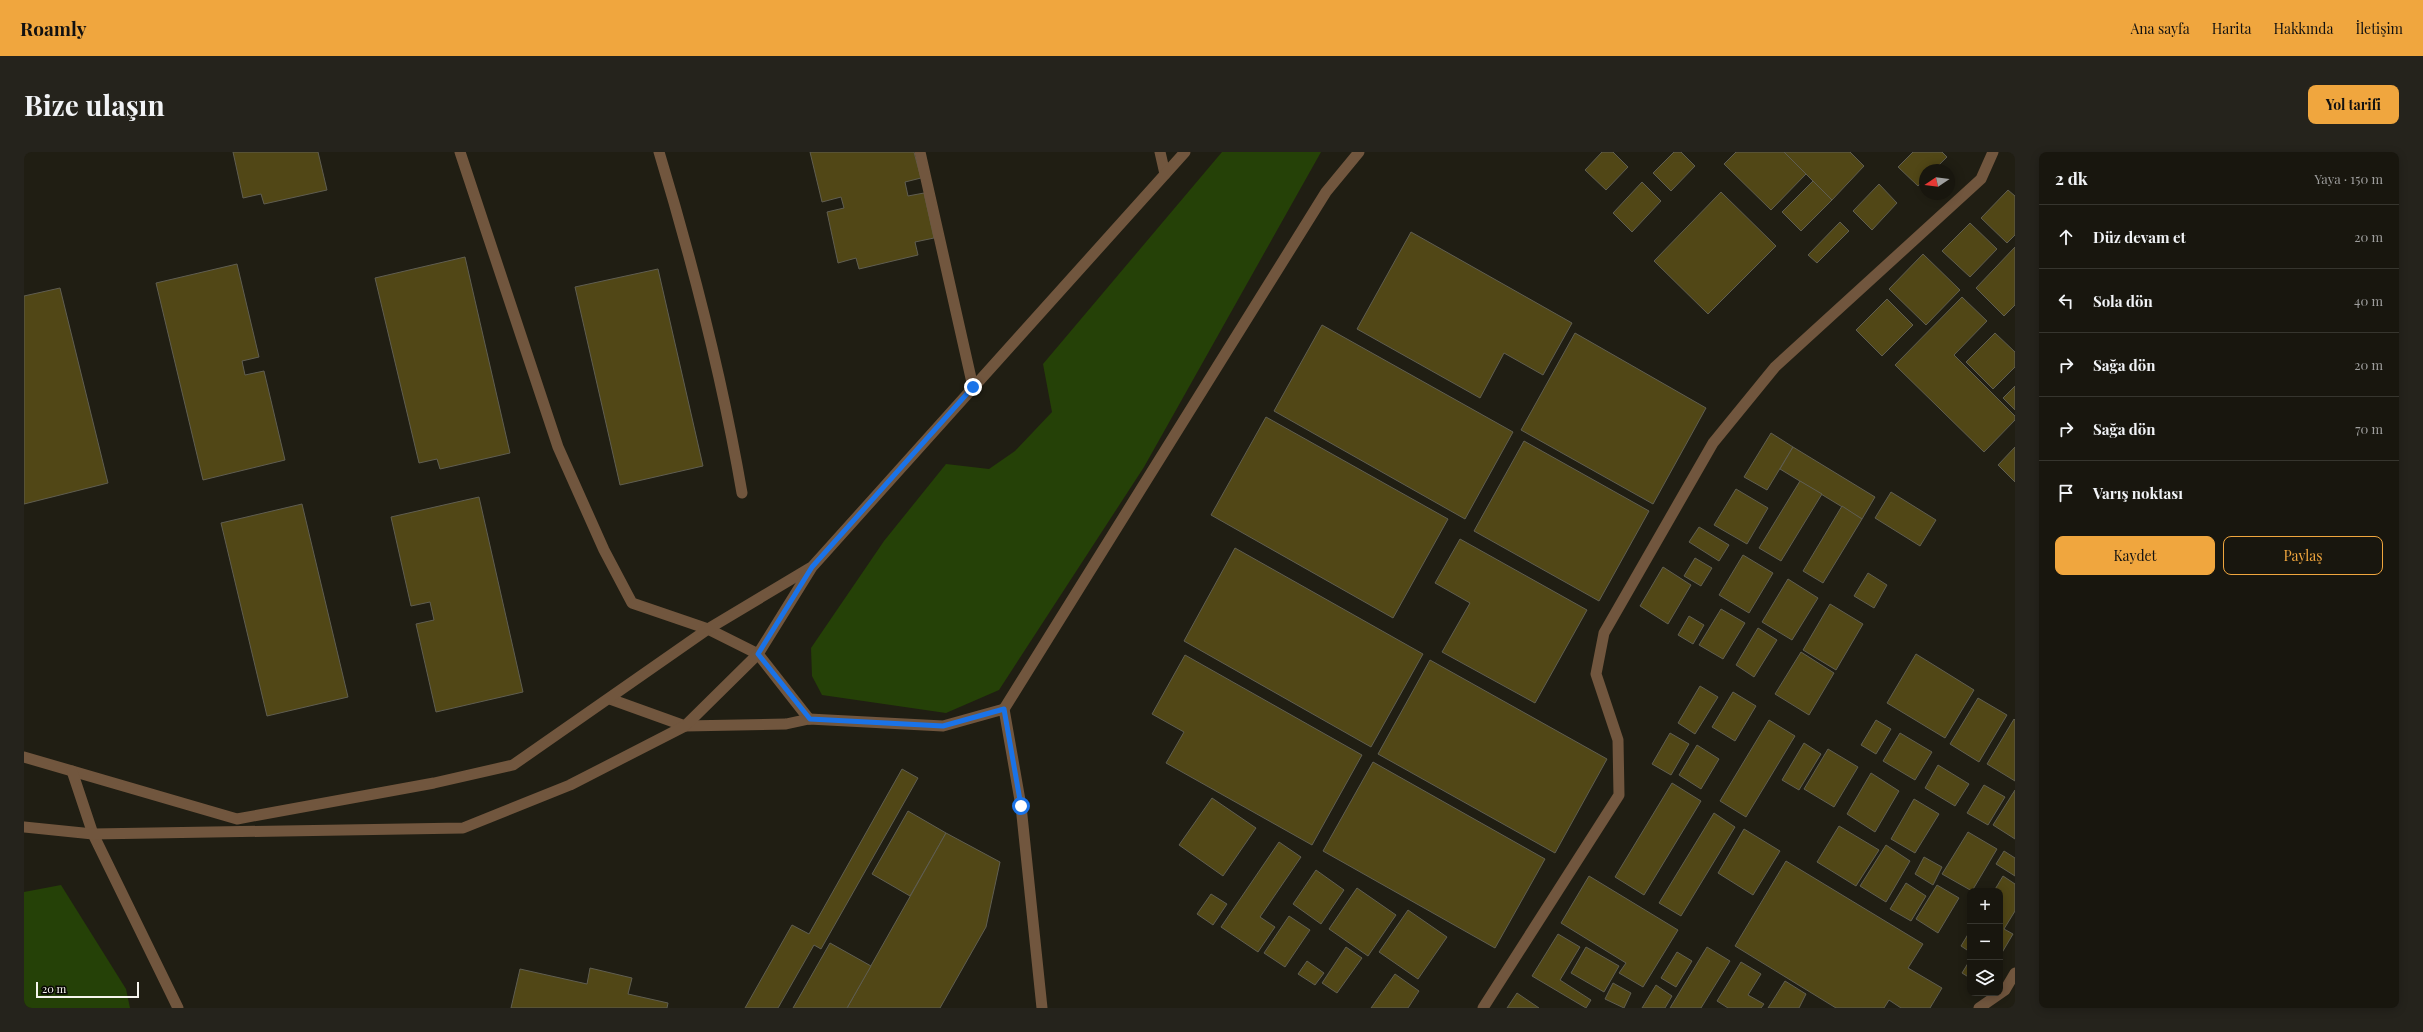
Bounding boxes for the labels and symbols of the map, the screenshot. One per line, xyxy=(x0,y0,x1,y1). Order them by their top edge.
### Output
north arrow xyxy=(1919,164,1955,200)
route end xyxy=(964,378,982,396)
route start xyxy=(1012,797,1030,815)
scale bar xyxy=(36,980,139,999)

